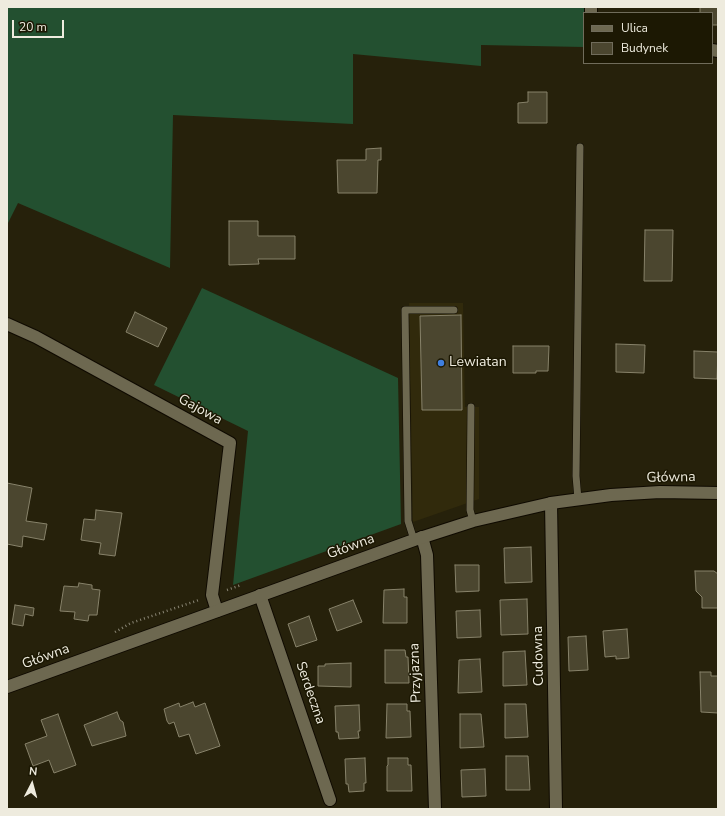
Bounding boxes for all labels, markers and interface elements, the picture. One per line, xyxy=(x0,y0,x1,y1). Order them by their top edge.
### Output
scale bar xyxy=(14,12,66,38)
legend xyxy=(583,12,713,64)
text: 20 m xyxy=(19,19,47,35)
text: Ulica xyxy=(621,20,648,36)
text: Budynek xyxy=(621,40,668,56)
place label: Lewiatan xyxy=(449,355,507,371)
marker: Lewiatan xyxy=(436,358,446,368)
street label: Gajowa xyxy=(175,391,225,429)
street label: Główna xyxy=(646,469,696,487)
street label: Główna xyxy=(325,531,377,563)
street label: Cudowna xyxy=(530,626,548,686)
street label: Główna xyxy=(20,641,72,673)
street label: Przyjazna xyxy=(407,643,425,703)
street label: Serdeczna xyxy=(291,660,329,726)
north arrow xyxy=(12,764,52,804)
text: N xyxy=(28,764,38,779)

